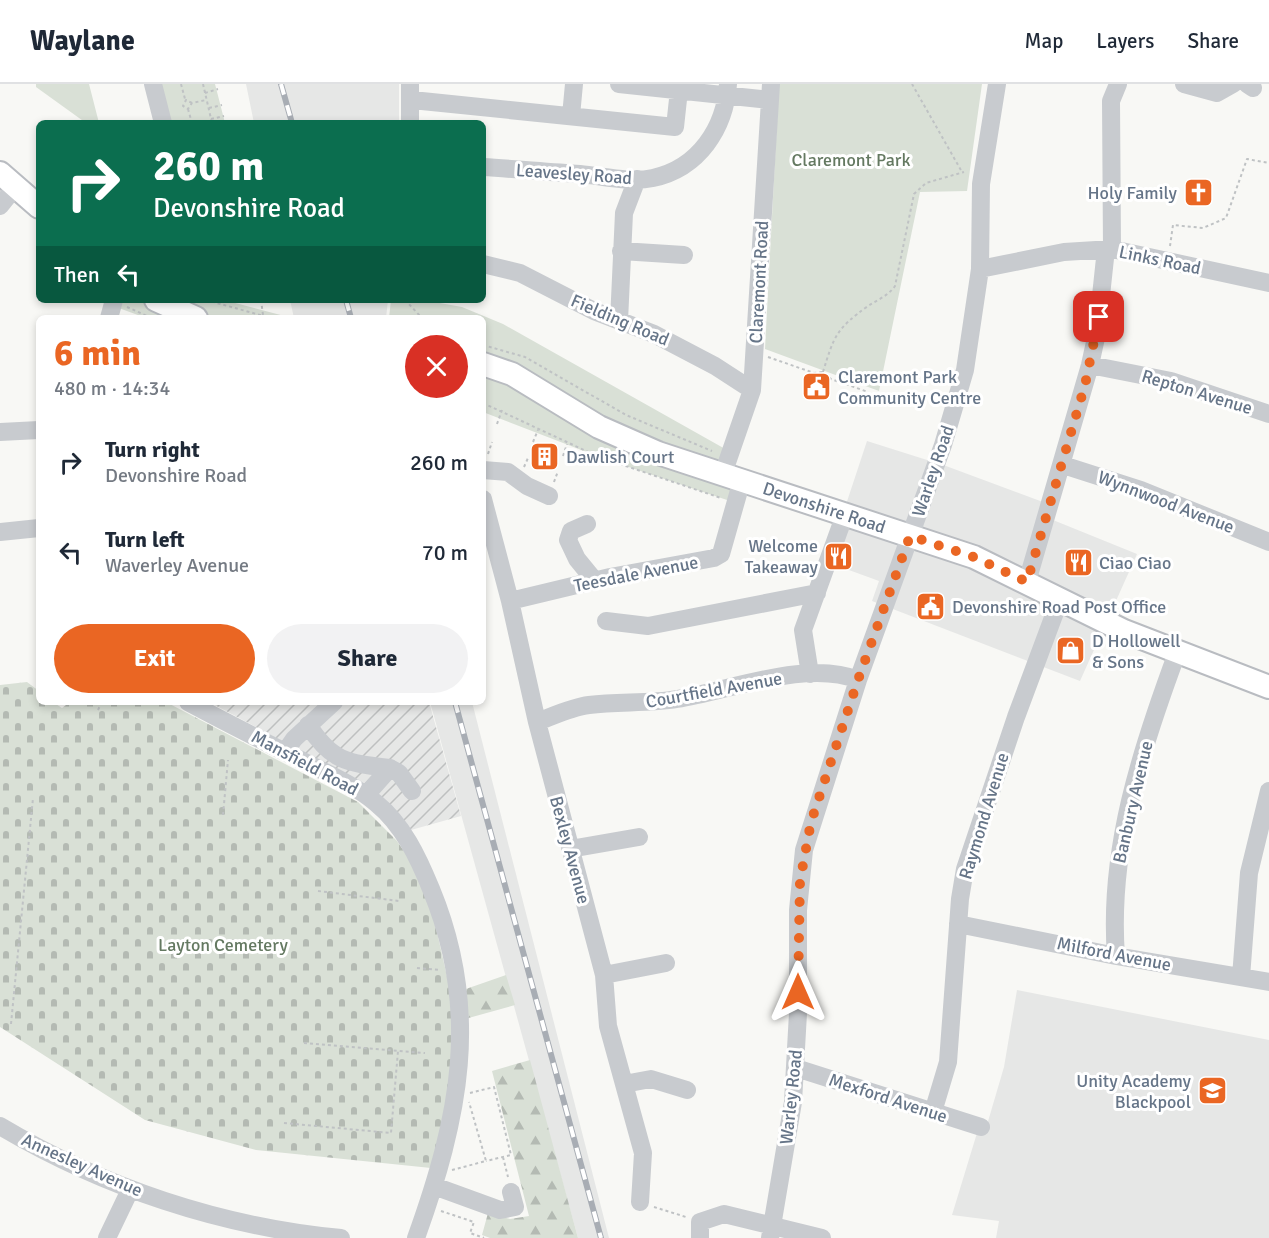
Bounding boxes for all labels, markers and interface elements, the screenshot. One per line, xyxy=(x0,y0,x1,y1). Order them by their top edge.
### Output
text: Waylane xyxy=(30,24,135,58)
text: Map xyxy=(1025,28,1063,54)
text: Layers xyxy=(1096,28,1154,54)
text: Share xyxy=(1187,28,1239,54)
text: 260 m xyxy=(153,141,264,192)
icon: right xyxy=(54,144,132,222)
park label: Claremont Park xyxy=(792,149,910,171)
street label: Leavesley Road xyxy=(515,159,633,189)
church icon: Holy Family xyxy=(1182,177,1214,209)
place label: Holy Family xyxy=(1087,182,1178,204)
text: Devonshire Road xyxy=(153,192,345,225)
street label: Claremont Road xyxy=(745,220,773,344)
street label: Links Road xyxy=(1117,241,1203,279)
icon: left xyxy=(112,258,145,291)
text: Then xyxy=(54,261,100,288)
street label: Fielding Road xyxy=(568,289,672,351)
pin xyxy=(1073,291,1124,342)
icon: arrive xyxy=(1082,300,1115,333)
text: 6 min xyxy=(54,331,141,376)
button: close xyxy=(405,335,468,398)
street label: Repton Avenue xyxy=(1139,365,1255,419)
place label: Claremont Park Community Centre xyxy=(838,366,981,409)
public building icon: Claremont Park Community Centre xyxy=(801,371,833,403)
text: 480 m · 14:34 xyxy=(54,376,170,401)
street label: Warley Road xyxy=(907,422,959,520)
text: Turn right xyxy=(105,436,200,463)
building icon: Dawlish Court xyxy=(529,441,561,473)
icon: right xyxy=(54,446,87,479)
place label: Dawlish Court xyxy=(566,446,674,468)
text: 260 m xyxy=(410,449,468,476)
text: Devonshire Road xyxy=(105,463,247,488)
street label: Wynnwood Avenue xyxy=(1095,466,1237,538)
street label: Devonshire Road xyxy=(760,477,888,538)
text: Turn left xyxy=(105,526,185,553)
place label: Welcome Takeaway xyxy=(745,535,819,578)
icon: left xyxy=(54,536,87,569)
text: 70 m xyxy=(422,539,468,566)
restaurant icon: Welcome Takeaway xyxy=(823,540,855,572)
restaurant icon: Ciao Ciao xyxy=(1062,547,1094,579)
street label: Teesdale Avenue xyxy=(572,551,700,597)
place label: Ciao Ciao xyxy=(1099,552,1171,574)
text: Waverley Avenue xyxy=(105,553,249,578)
public building icon: Devonshire Road Post Office xyxy=(915,591,947,623)
place label: Devonshire Road Post Office xyxy=(952,596,1166,618)
button: Exit xyxy=(54,624,255,693)
button: Share xyxy=(267,624,468,693)
place label: D Hollowell & Sons xyxy=(1092,630,1181,673)
shop icon: D Hollowell & Sons xyxy=(1055,635,1087,667)
street label: Courtfield Avenue xyxy=(644,667,784,713)
street label: Mansfield Road xyxy=(248,726,362,800)
street label: Banbury Avenue xyxy=(1108,739,1158,865)
street label: Raymond Avenue xyxy=(954,750,1014,882)
street label: Bexley Avenue xyxy=(545,794,595,906)
street label: Milford Avenue xyxy=(1055,932,1173,976)
park label: Layton Cemetery xyxy=(158,934,288,956)
position arrow xyxy=(766,960,830,1024)
street label: Warley Road xyxy=(775,1049,807,1145)
street label: Mexford Avenue xyxy=(826,1068,950,1128)
place label: Unity Academy Blackpool xyxy=(1076,1070,1192,1113)
school or university icon: Unity Academy Blackpool xyxy=(1196,1075,1228,1107)
street label: Annesley Avenue xyxy=(18,1128,146,1202)

